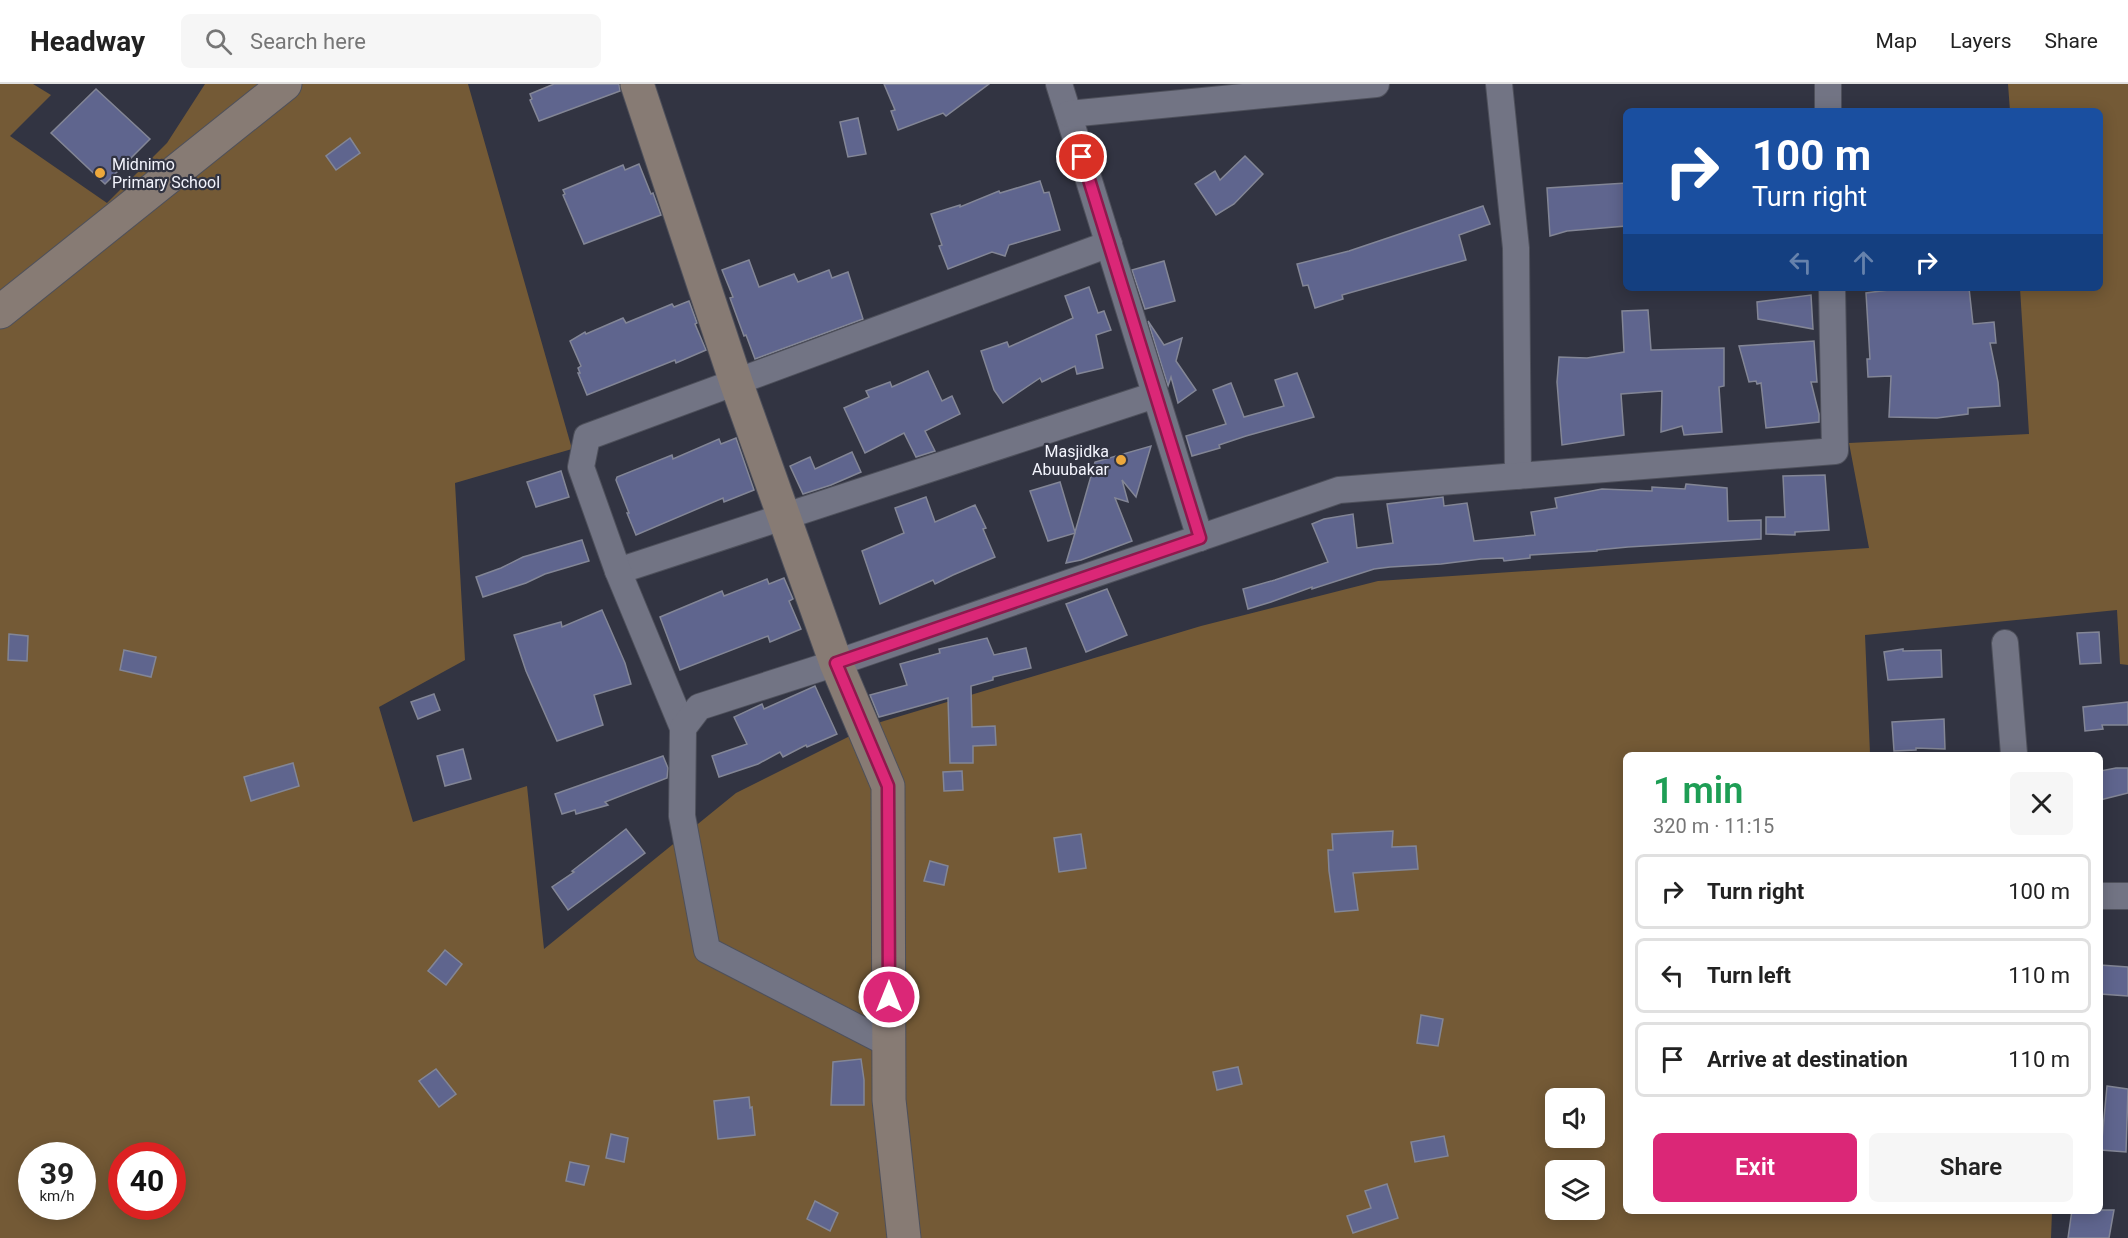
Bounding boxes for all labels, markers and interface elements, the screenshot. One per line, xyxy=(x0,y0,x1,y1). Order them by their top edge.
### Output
search box xyxy=(181,14,601,68)
text: Headway xyxy=(30,25,145,58)
icon: search xyxy=(202,25,235,58)
text: Search here xyxy=(250,29,366,54)
text: Map xyxy=(1875,29,1917,53)
text: Layers xyxy=(1950,29,2011,53)
text: Share xyxy=(2044,29,2098,53)
pin xyxy=(1056,131,1107,182)
text: 100 m xyxy=(1752,131,1871,180)
icon: right xyxy=(1653,132,1731,210)
icon: arrive xyxy=(1065,140,1098,173)
place label: Midnimo Primary School xyxy=(112,155,220,192)
marker: Midnimo Primary School xyxy=(93,166,107,180)
text: Turn right xyxy=(1752,181,1867,213)
icon: left xyxy=(1784,246,1817,279)
icon: ahead xyxy=(1847,246,1880,279)
icon: right xyxy=(1910,246,1943,279)
place label: Masjidka Abuubakar xyxy=(1032,442,1110,479)
marker: Masjidka Abuubakar xyxy=(1114,453,1128,467)
text: 1 min xyxy=(1653,770,1743,812)
button: close xyxy=(2010,772,2073,835)
text: 320 m · 11:15 xyxy=(1653,814,1774,838)
icon: right xyxy=(1656,875,1689,908)
text: Turn right xyxy=(1707,879,1804,904)
text: 100 m xyxy=(2008,879,2070,904)
icon: left xyxy=(1656,959,1689,992)
text: Turn left xyxy=(1707,963,1791,988)
text: 110 m xyxy=(2008,963,2070,988)
position arrow xyxy=(857,965,921,1029)
icon: arrive xyxy=(1656,1043,1689,1076)
text: Arrive at destination xyxy=(1707,1047,1908,1072)
text: 110 m xyxy=(2008,1047,2070,1072)
map controls xyxy=(1545,1088,1605,1220)
button: sound xyxy=(1545,1088,1605,1148)
button: Exit xyxy=(1653,1133,1857,1202)
button: Share xyxy=(1869,1133,2073,1202)
speed limit sign: 40 xyxy=(108,1142,186,1220)
text: 39 xyxy=(40,1156,74,1191)
button: layers xyxy=(1545,1160,1605,1220)
text: km/h xyxy=(39,1187,75,1205)

